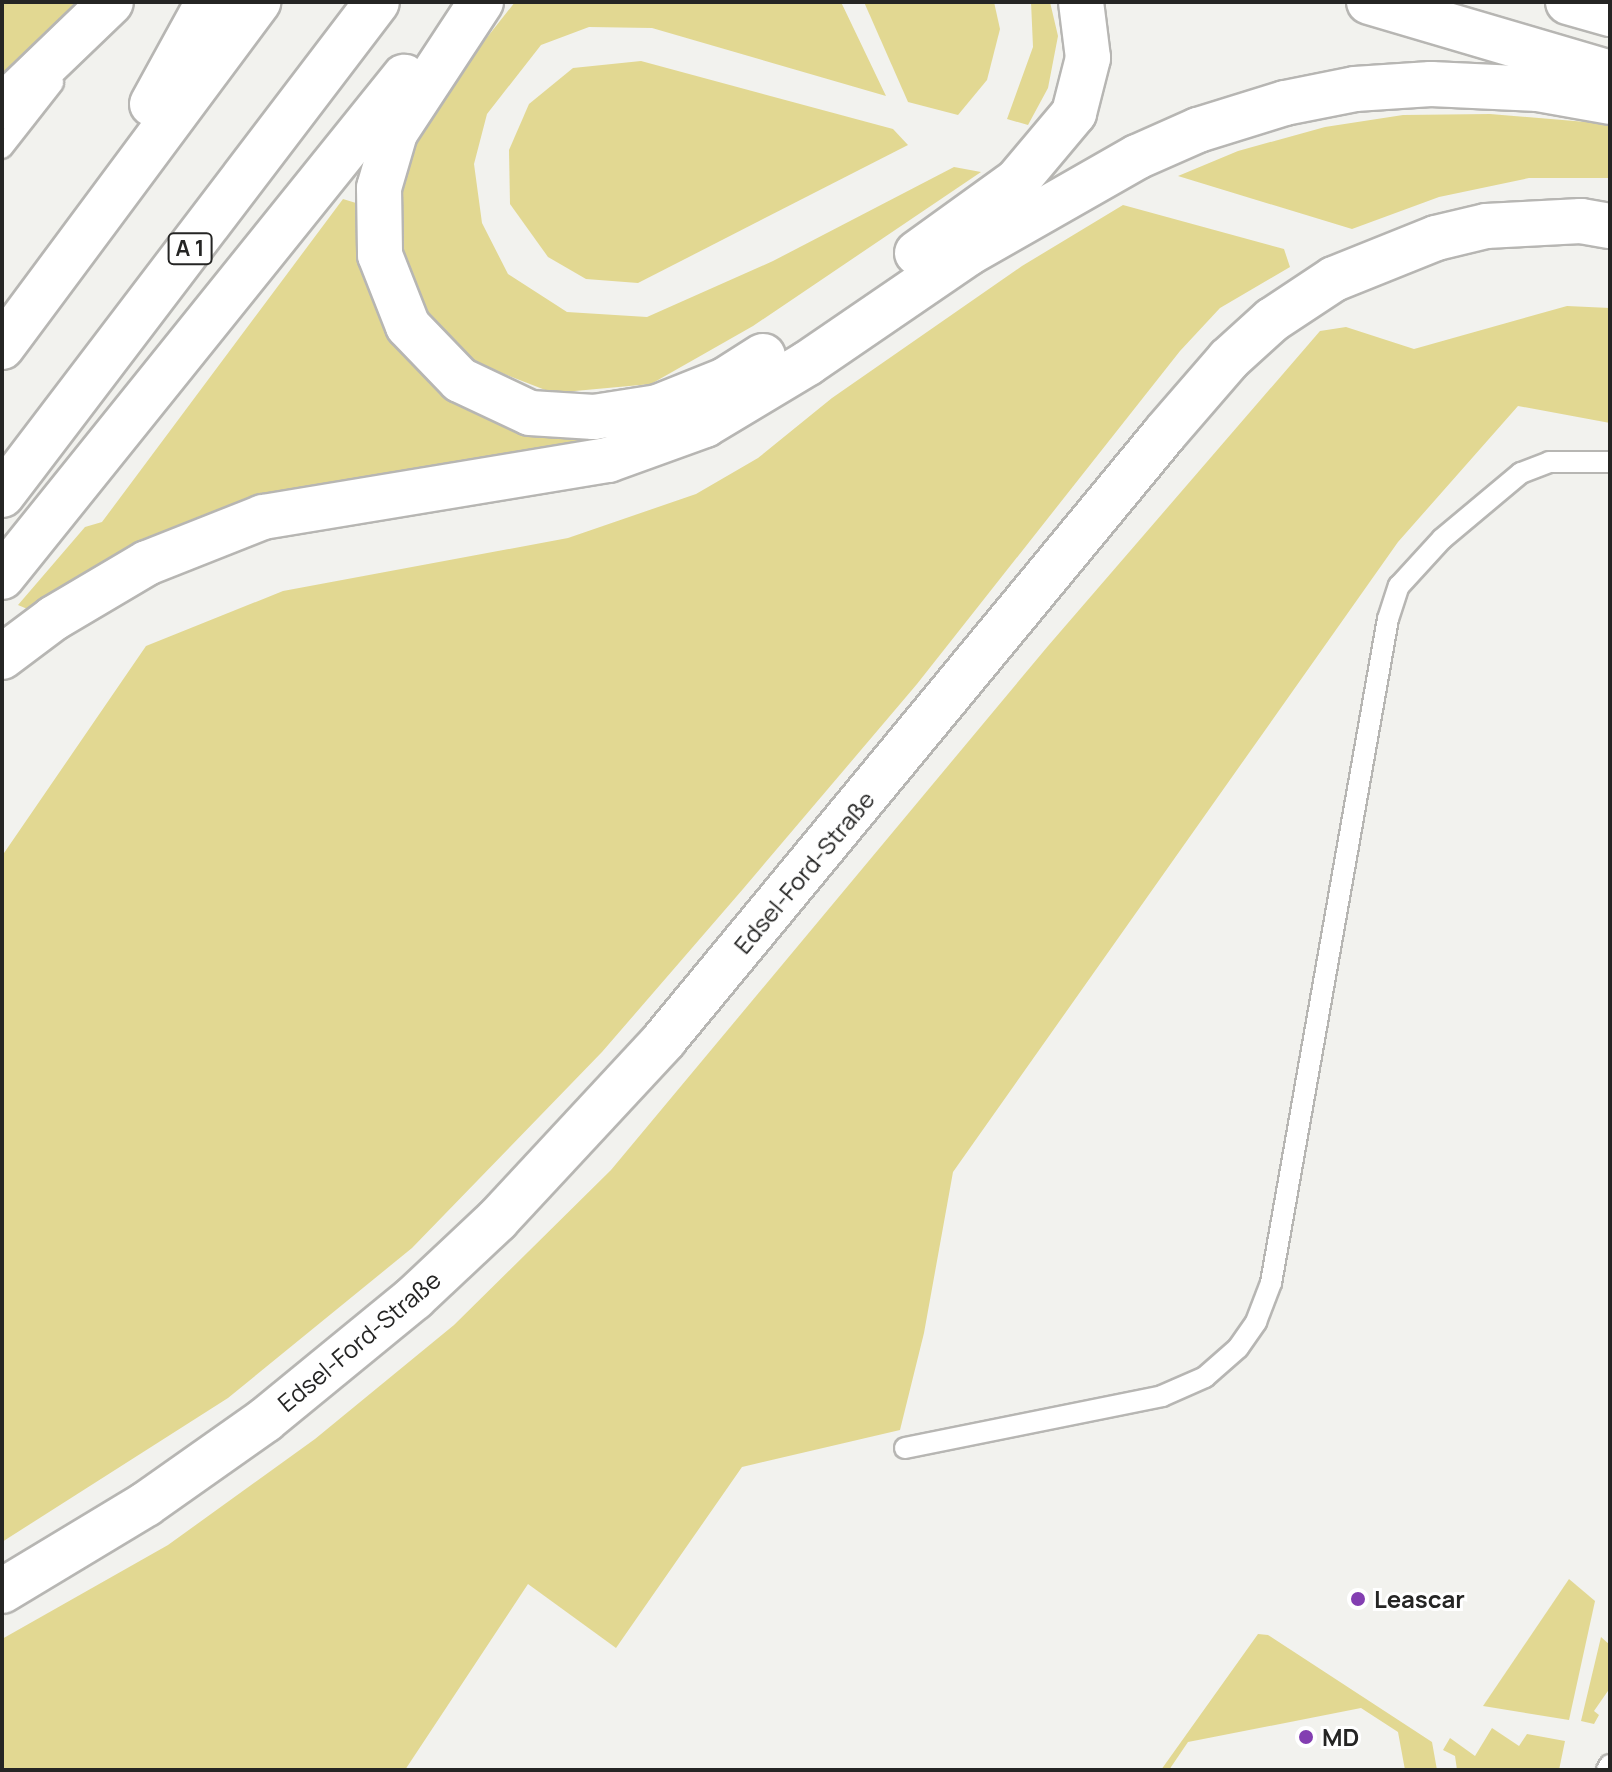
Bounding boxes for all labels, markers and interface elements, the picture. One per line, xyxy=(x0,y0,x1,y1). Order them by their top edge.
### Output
road number: A 1 xyxy=(166,231,214,267)
street label: Edsel-Ford-Straße xyxy=(728,785,880,959)
street label: Edsel-Ford-Straße xyxy=(272,1265,446,1417)
place label: Leascar xyxy=(1374,1585,1465,1613)
marker: Leascar xyxy=(1349,1590,1367,1608)
place label: MD xyxy=(1322,1723,1359,1751)
marker: MD xyxy=(1297,1728,1315,1746)

